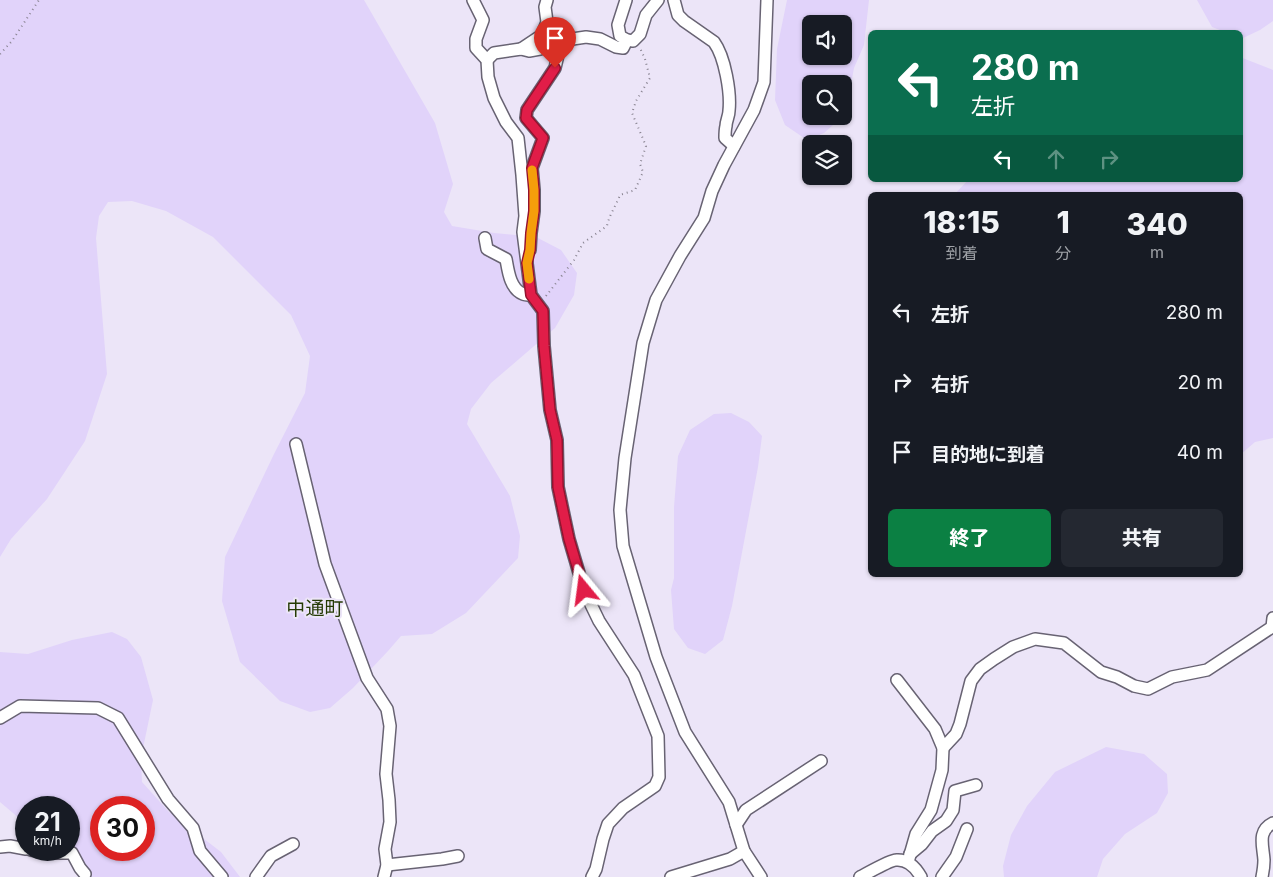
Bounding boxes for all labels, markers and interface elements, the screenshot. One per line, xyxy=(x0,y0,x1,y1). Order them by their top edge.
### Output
map controls xyxy=(802,15,852,185)
button: sound xyxy=(802,15,852,65)
pin xyxy=(534,17,576,68)
icon: arrive xyxy=(541,24,569,52)
text: 280 m xyxy=(971,46,1080,88)
icon: left xyxy=(888,50,953,115)
button: search xyxy=(802,75,852,125)
text: 左折 xyxy=(971,93,1015,119)
button: layers xyxy=(802,135,852,185)
icon: left xyxy=(989,145,1017,173)
icon: ahead xyxy=(1042,145,1070,173)
icon: right xyxy=(1095,145,1123,173)
text: 18:15 xyxy=(923,204,1000,240)
text: 1 xyxy=(1057,204,1070,240)
text: 340 xyxy=(1127,206,1188,242)
text: m xyxy=(1150,242,1164,262)
text: 到着 xyxy=(946,243,978,263)
text: 分 xyxy=(1055,243,1071,263)
icon: left xyxy=(888,298,916,326)
text: 280 m xyxy=(1166,301,1223,324)
text: 左折 xyxy=(931,303,969,326)
icon: right xyxy=(888,368,916,396)
text: 20 m xyxy=(1177,371,1223,394)
text: 右折 xyxy=(931,373,969,396)
icon: arrive xyxy=(888,438,916,466)
text: 40 m xyxy=(1177,441,1223,464)
text: 目的地に到着 xyxy=(931,443,1045,466)
button: 終了 xyxy=(888,509,1051,567)
button: 共有 xyxy=(1061,509,1223,567)
position arrow xyxy=(557,563,609,615)
district label: 中通町 xyxy=(286,597,344,620)
speed limit sign: 30 xyxy=(90,796,155,861)
text: 21 xyxy=(34,807,61,837)
text: km/h xyxy=(33,833,62,848)

